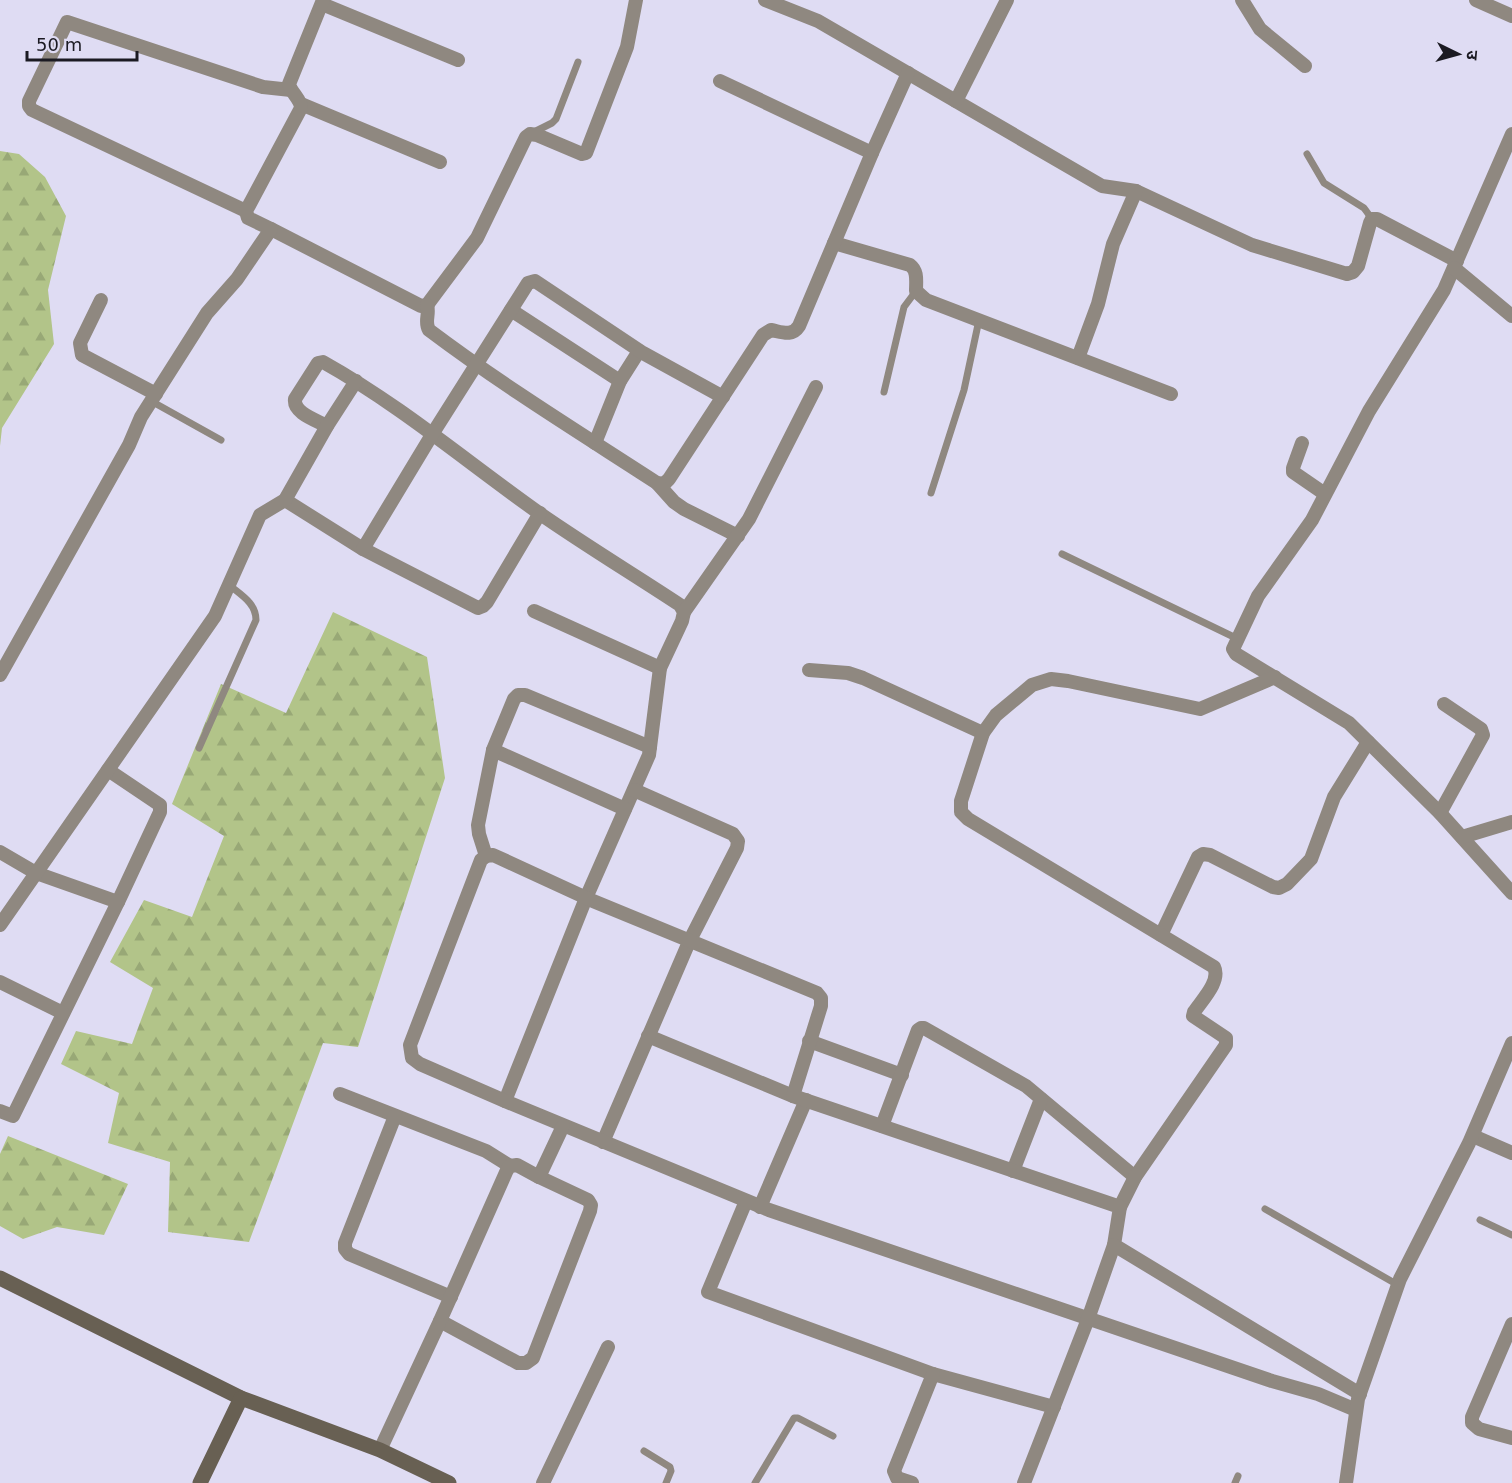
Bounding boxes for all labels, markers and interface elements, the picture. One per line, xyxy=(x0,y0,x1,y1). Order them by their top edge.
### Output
scale bar xyxy=(27,24,136,62)
north arrow xyxy=(1428,24,1488,84)
text: 50 m xyxy=(36,34,82,55)
text: उ xyxy=(1463,50,1482,61)

